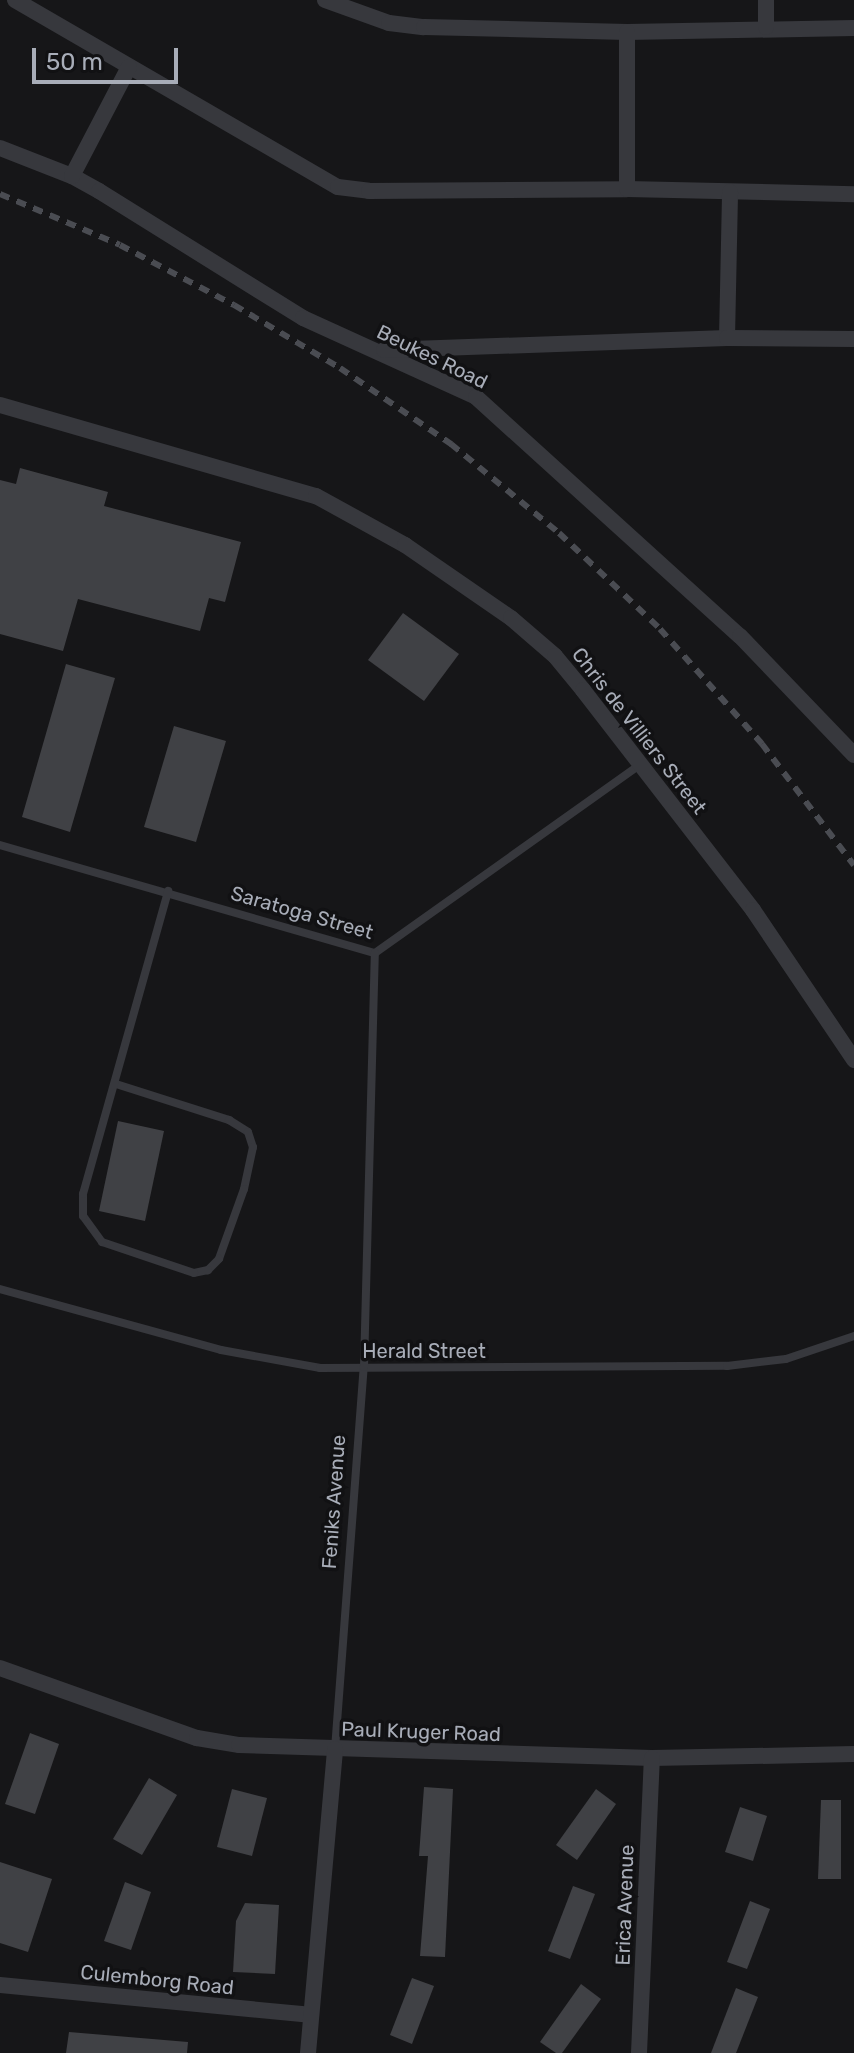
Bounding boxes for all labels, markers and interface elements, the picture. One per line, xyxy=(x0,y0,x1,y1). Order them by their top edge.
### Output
scale bar xyxy=(36,32,182,82)
text: 50 m xyxy=(46,48,103,76)
street label: Beukes Road xyxy=(373,320,491,394)
street label: Chris de Villiers Street xyxy=(566,643,712,819)
street label: Saratoga Street xyxy=(228,881,376,945)
street label: Herald Street xyxy=(362,1339,486,1363)
street label: Feniks Avenue xyxy=(317,1434,351,1570)
street label: Paul Kruger Road xyxy=(341,1717,501,1747)
street label: Erica Avenue xyxy=(611,1844,639,1966)
street label: Culemborg Road xyxy=(79,1960,235,2000)

